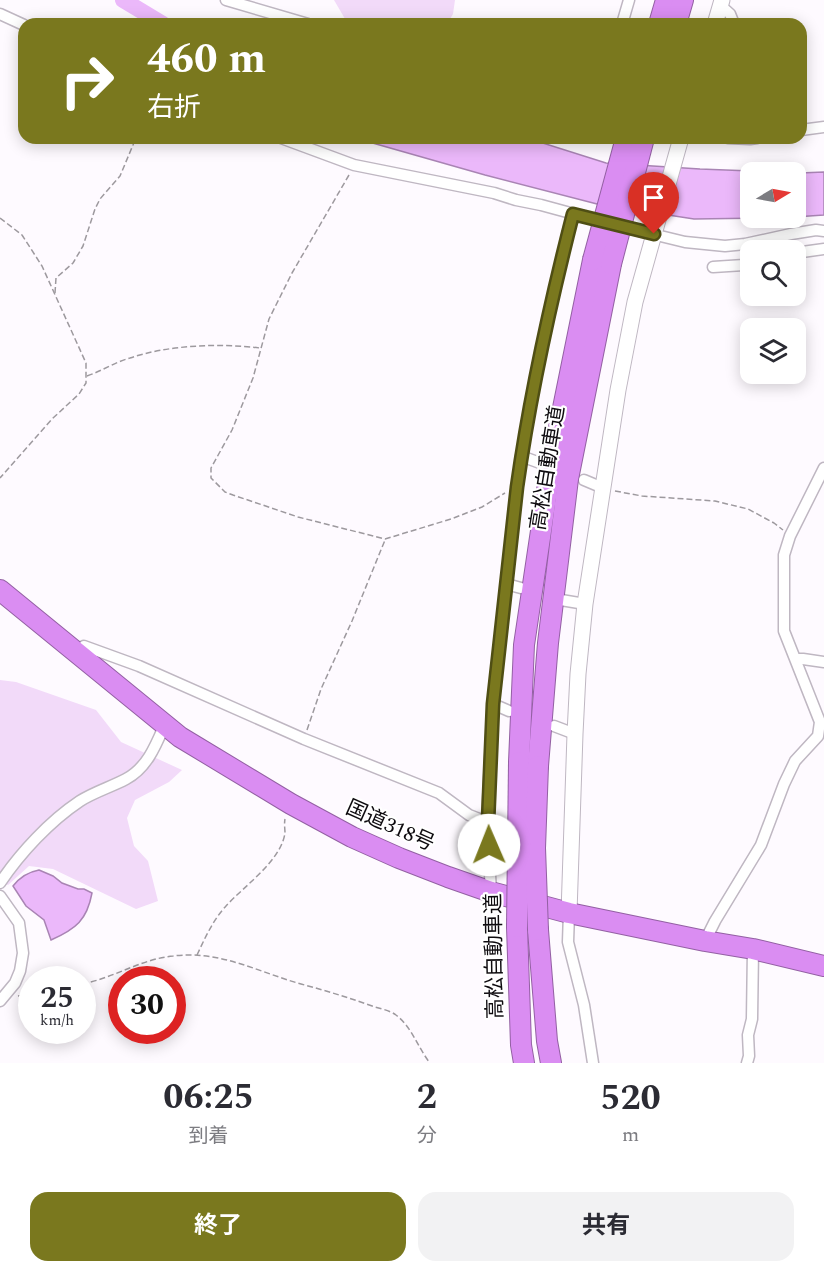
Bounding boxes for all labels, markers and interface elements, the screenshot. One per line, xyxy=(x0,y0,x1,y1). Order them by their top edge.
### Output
text: 460 m xyxy=(147,28,266,91)
icon: right xyxy=(48,42,126,120)
text: 右折 xyxy=(147,87,201,129)
north arrow xyxy=(740,162,806,228)
map controls xyxy=(740,162,806,384)
pin xyxy=(628,172,679,234)
icon: arrive xyxy=(637,181,670,214)
button: search xyxy=(740,240,806,306)
button: layers xyxy=(740,318,806,384)
street label: 高松自動車道 xyxy=(522,403,574,533)
street label: 国道318号 xyxy=(340,792,440,860)
position arrow xyxy=(457,813,521,877)
street label: 高松自動車道 xyxy=(478,893,512,1019)
speed limit sign: 30 xyxy=(108,966,186,1044)
text: 25 xyxy=(40,975,74,1021)
text: km/h xyxy=(40,1009,74,1032)
text: 06:25 xyxy=(163,1070,254,1125)
text: 2 xyxy=(417,1070,437,1125)
text: 520 xyxy=(600,1071,661,1126)
text: m xyxy=(622,1120,639,1150)
text: 到着 xyxy=(188,1121,228,1151)
text: 分 xyxy=(417,1121,437,1151)
button: 終了 xyxy=(30,1192,406,1261)
button: 共有 xyxy=(418,1192,794,1261)

